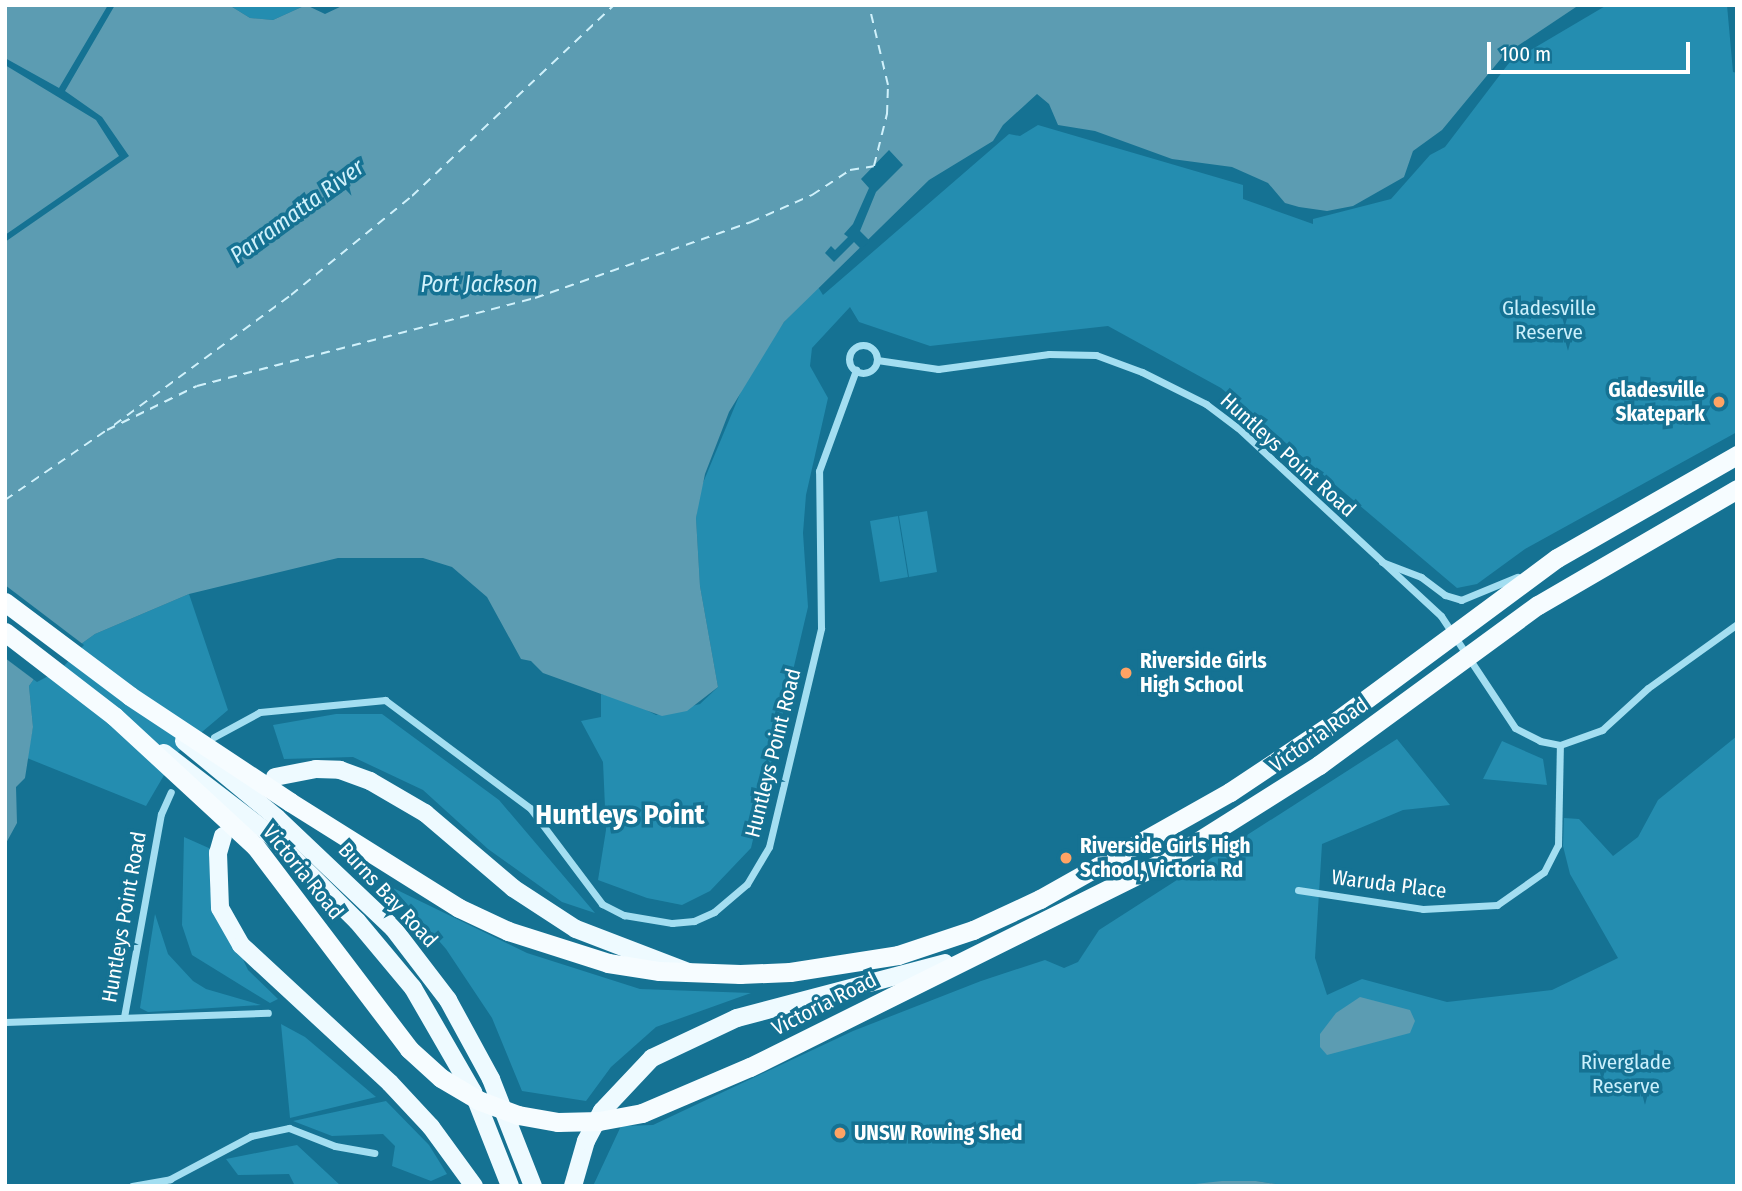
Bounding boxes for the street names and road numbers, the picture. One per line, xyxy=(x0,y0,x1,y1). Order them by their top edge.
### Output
street label: Huntleys Point Road xyxy=(1215,388,1361,522)
street label: Huntleys Point Road xyxy=(740,666,806,840)
street label: Victoria Road xyxy=(1265,692,1373,778)
street label: Victoria Road xyxy=(257,820,349,924)
street label: Huntleys Point Road xyxy=(97,829,151,1005)
street label: Burns Bay Road xyxy=(333,837,443,953)
street label: Waruda Place xyxy=(1330,864,1448,904)
street label: Victoria Road xyxy=(768,967,880,1041)

